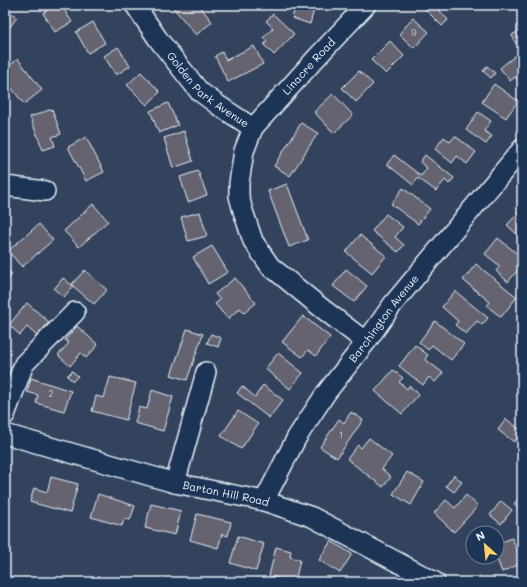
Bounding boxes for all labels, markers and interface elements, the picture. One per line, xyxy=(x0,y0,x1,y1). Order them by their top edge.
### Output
house number: 9 xyxy=(411,27,417,38)
street label: Linacre Road xyxy=(279,35,338,98)
street label: Golden Park Avenue xyxy=(164,48,253,131)
street label: Barchington Avenue xyxy=(345,271,422,365)
house number: 2 xyxy=(48,388,54,399)
house number: 1 xyxy=(339,429,343,440)
street label: Barton Hill Road xyxy=(182,477,272,509)
north arrow xyxy=(465,525,505,565)
text: N xyxy=(473,527,487,544)

